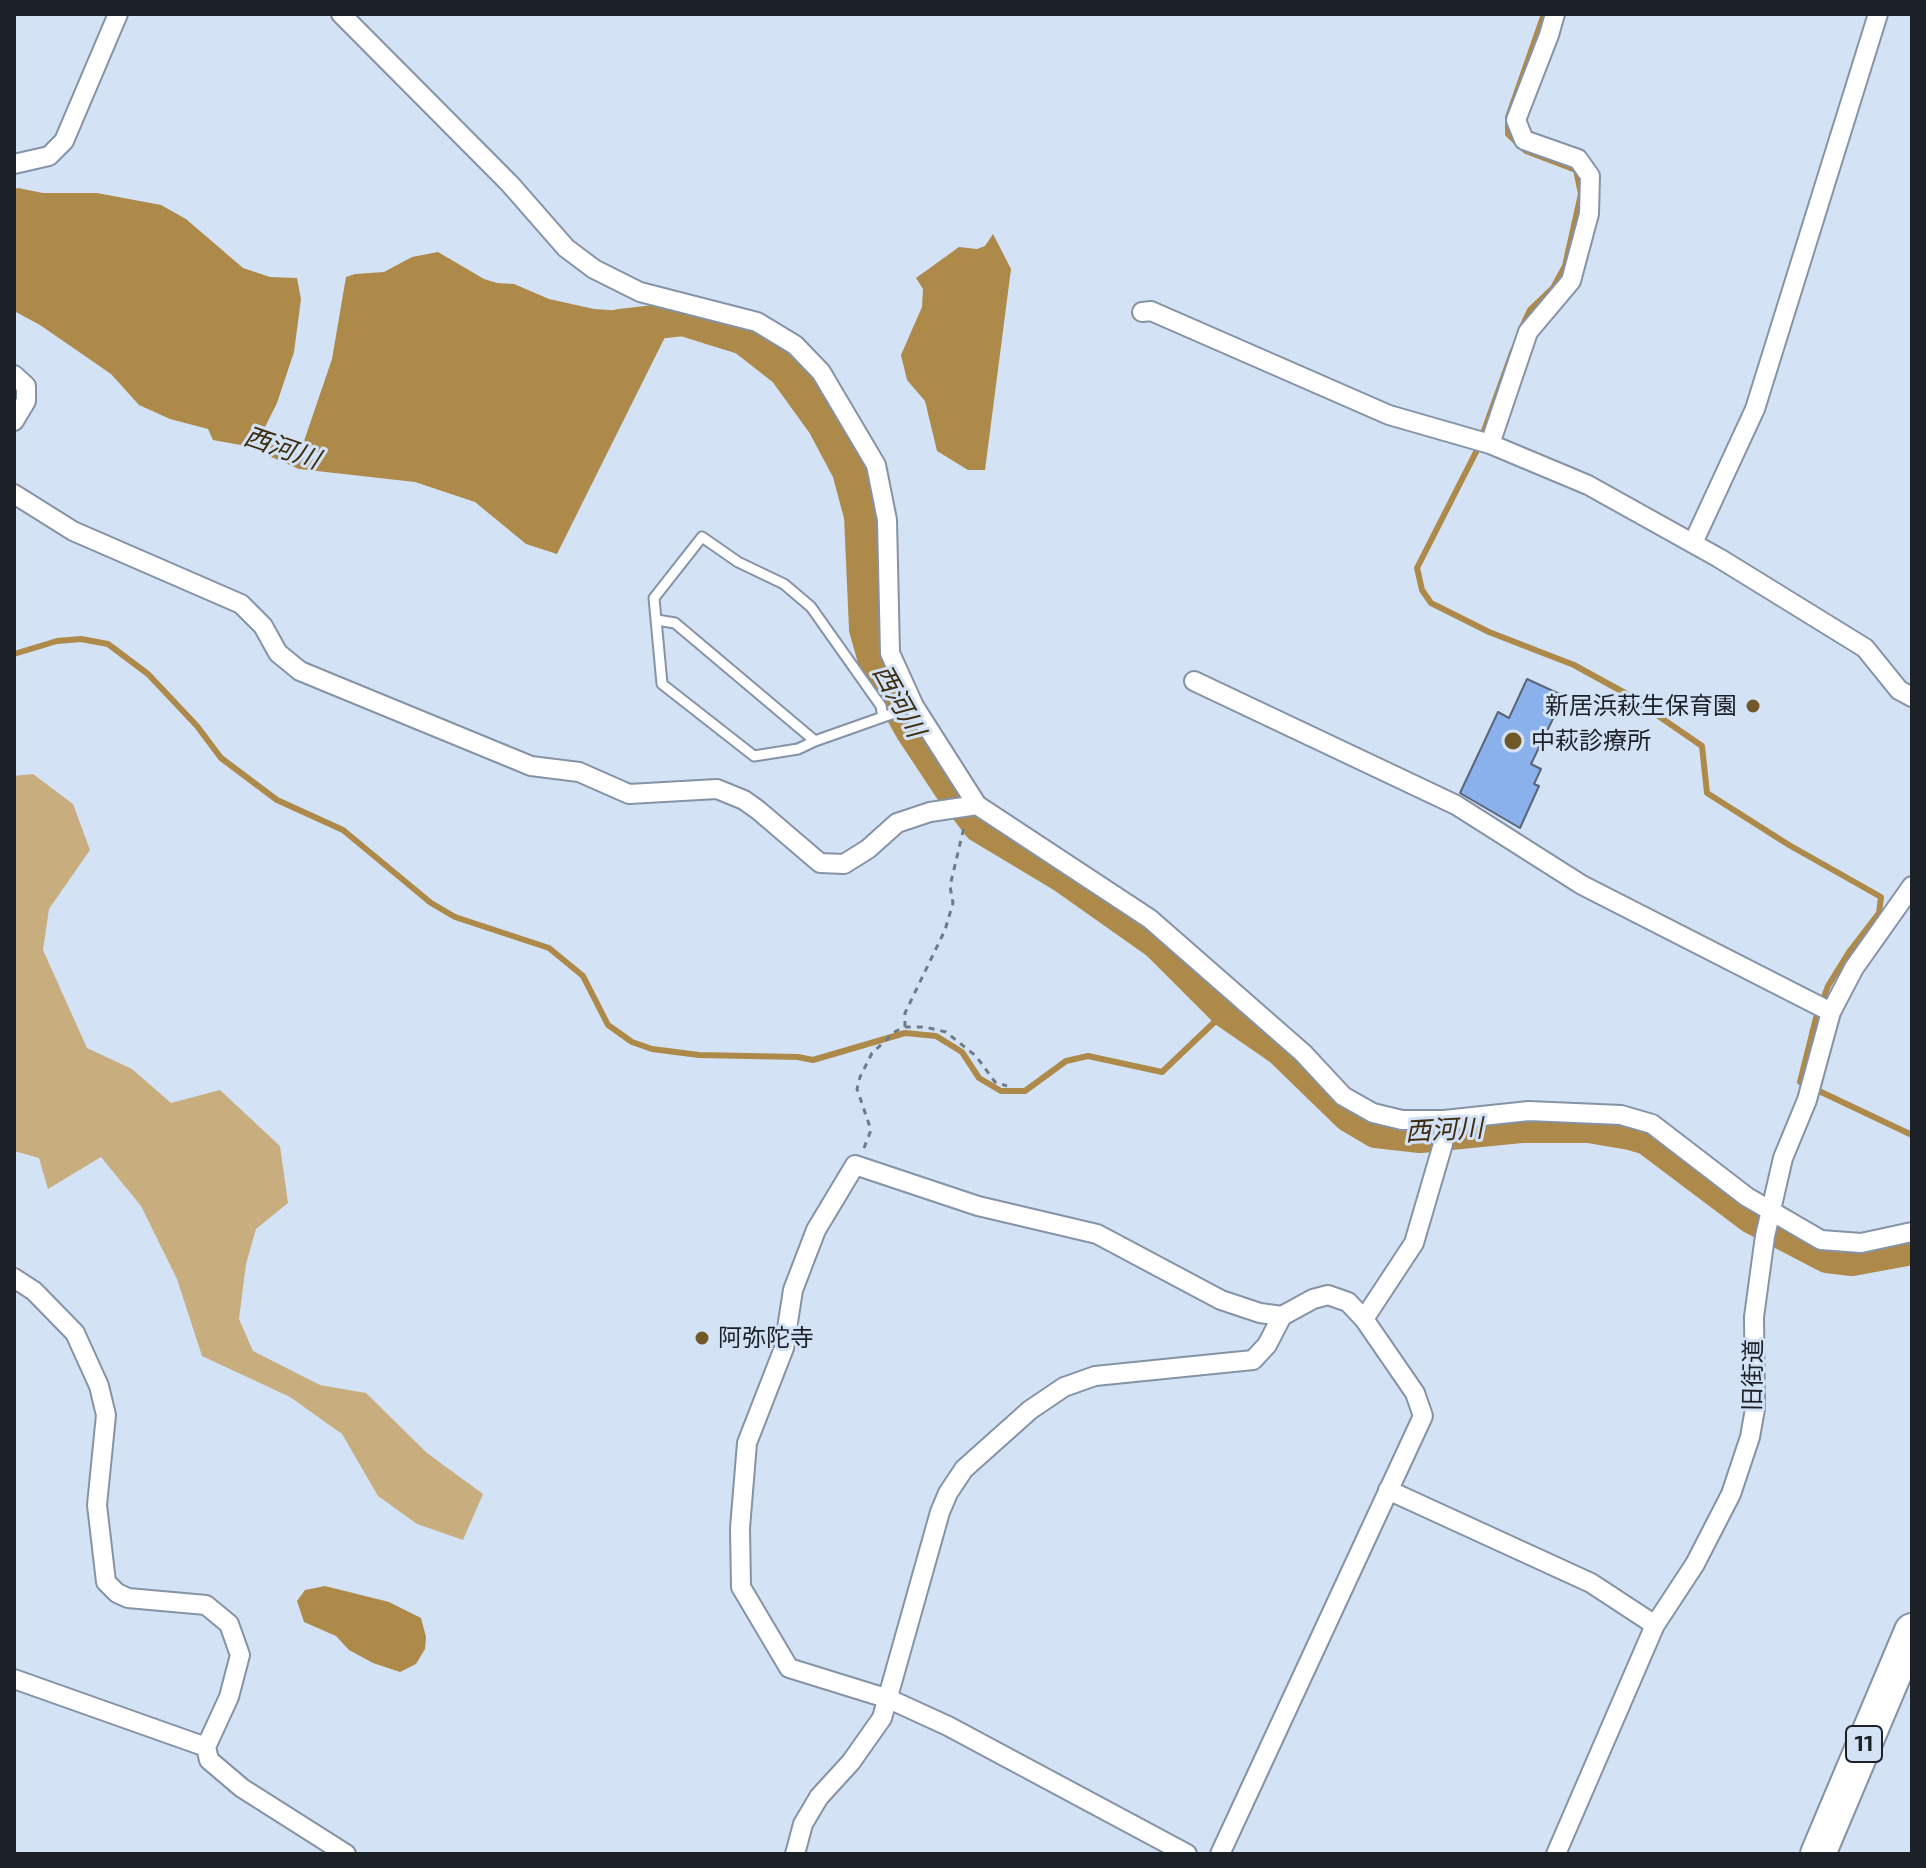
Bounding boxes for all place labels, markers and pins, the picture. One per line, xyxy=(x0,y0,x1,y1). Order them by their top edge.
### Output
place label: 新居浜萩生保育園 xyxy=(1545,692,1737,720)
marker: 新居浜萩生保育園 xyxy=(1744,697,1762,715)
place label: 中萩診療所 xyxy=(1531,727,1651,755)
marker: 中萩診療所 xyxy=(1502,730,1524,752)
place label: 阿弥陀寺 xyxy=(718,1324,814,1352)
marker: 阿弥陀寺 xyxy=(693,1329,711,1347)

